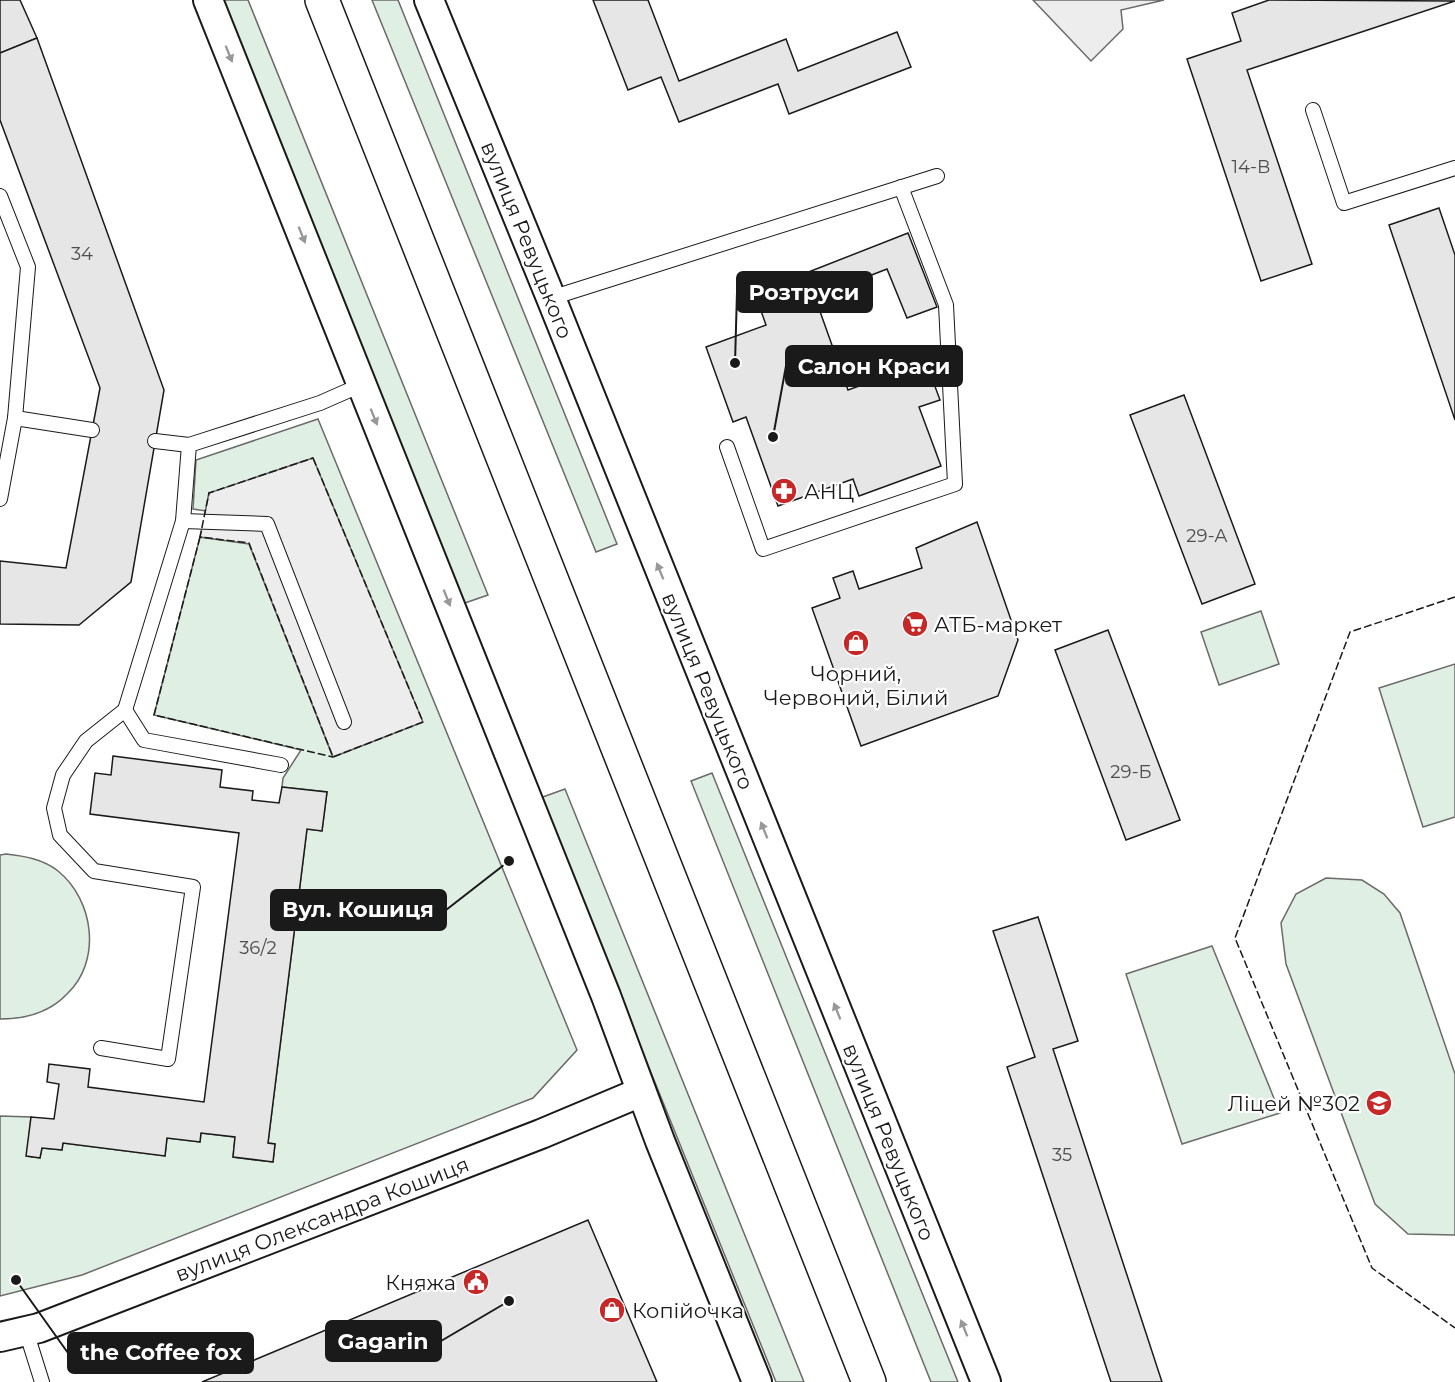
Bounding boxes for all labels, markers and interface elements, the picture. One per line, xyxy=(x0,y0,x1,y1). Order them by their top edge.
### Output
one-way arrow xyxy=(225,46,235,64)
street label: вулиця Ревуцького xyxy=(476,138,578,342)
house number: 14-В xyxy=(1232,156,1270,178)
one-way arrow xyxy=(297,227,307,245)
house number: 34 xyxy=(71,243,93,265)
callout: Розтруси xyxy=(737,272,872,312)
text: Розтруси xyxy=(749,279,859,306)
callout: Салон Краси xyxy=(786,346,962,386)
text: Салон Краси xyxy=(798,353,950,380)
one-way arrow xyxy=(369,408,379,426)
pharmacy icon: АНЦ xyxy=(769,476,799,506)
place label: АНЦ xyxy=(804,479,854,504)
house number: 29-А xyxy=(1186,525,1228,547)
one-way arrow xyxy=(655,561,665,579)
one-way arrow xyxy=(442,589,452,607)
street label: вулиця Ревуцького xyxy=(657,589,759,793)
supermarket icon: АТБ-маркет xyxy=(900,609,930,639)
place label: АТБ-маркет xyxy=(934,612,1062,637)
shop icon: Чорний, Червоний, Білий xyxy=(841,628,871,658)
place label: Чорний, Червоний, Білий xyxy=(764,661,948,710)
house number: 29-Б xyxy=(1110,761,1152,783)
one-way arrow xyxy=(759,820,769,838)
callout: Вул. Кошиця xyxy=(271,890,446,930)
text: Вул. Кошиця xyxy=(282,896,434,923)
house number: 36/2 xyxy=(239,937,277,959)
one-way arrow xyxy=(832,1001,842,1019)
street label: вулиця Ревуцького xyxy=(838,1040,940,1244)
school or university icon: Ліцей №302 xyxy=(1364,1088,1394,1118)
place label: Ліцей №302 xyxy=(1228,1091,1360,1116)
house number: 35 xyxy=(1052,1144,1072,1166)
street label: вулиця Олександра Кошиця xyxy=(172,1151,472,1287)
public building icon: Княжа xyxy=(461,1267,491,1297)
place label: Княжа xyxy=(385,1270,456,1295)
shop icon: Копійочка xyxy=(597,1295,627,1325)
place label: Копійочка xyxy=(632,1298,744,1323)
one-way arrow xyxy=(959,1319,968,1337)
callout: Gagarin xyxy=(326,1321,441,1361)
text: Gagarin xyxy=(338,1328,428,1355)
callout: the Coffee fox xyxy=(68,1333,253,1373)
text: the Coffee fox xyxy=(80,1339,242,1366)

